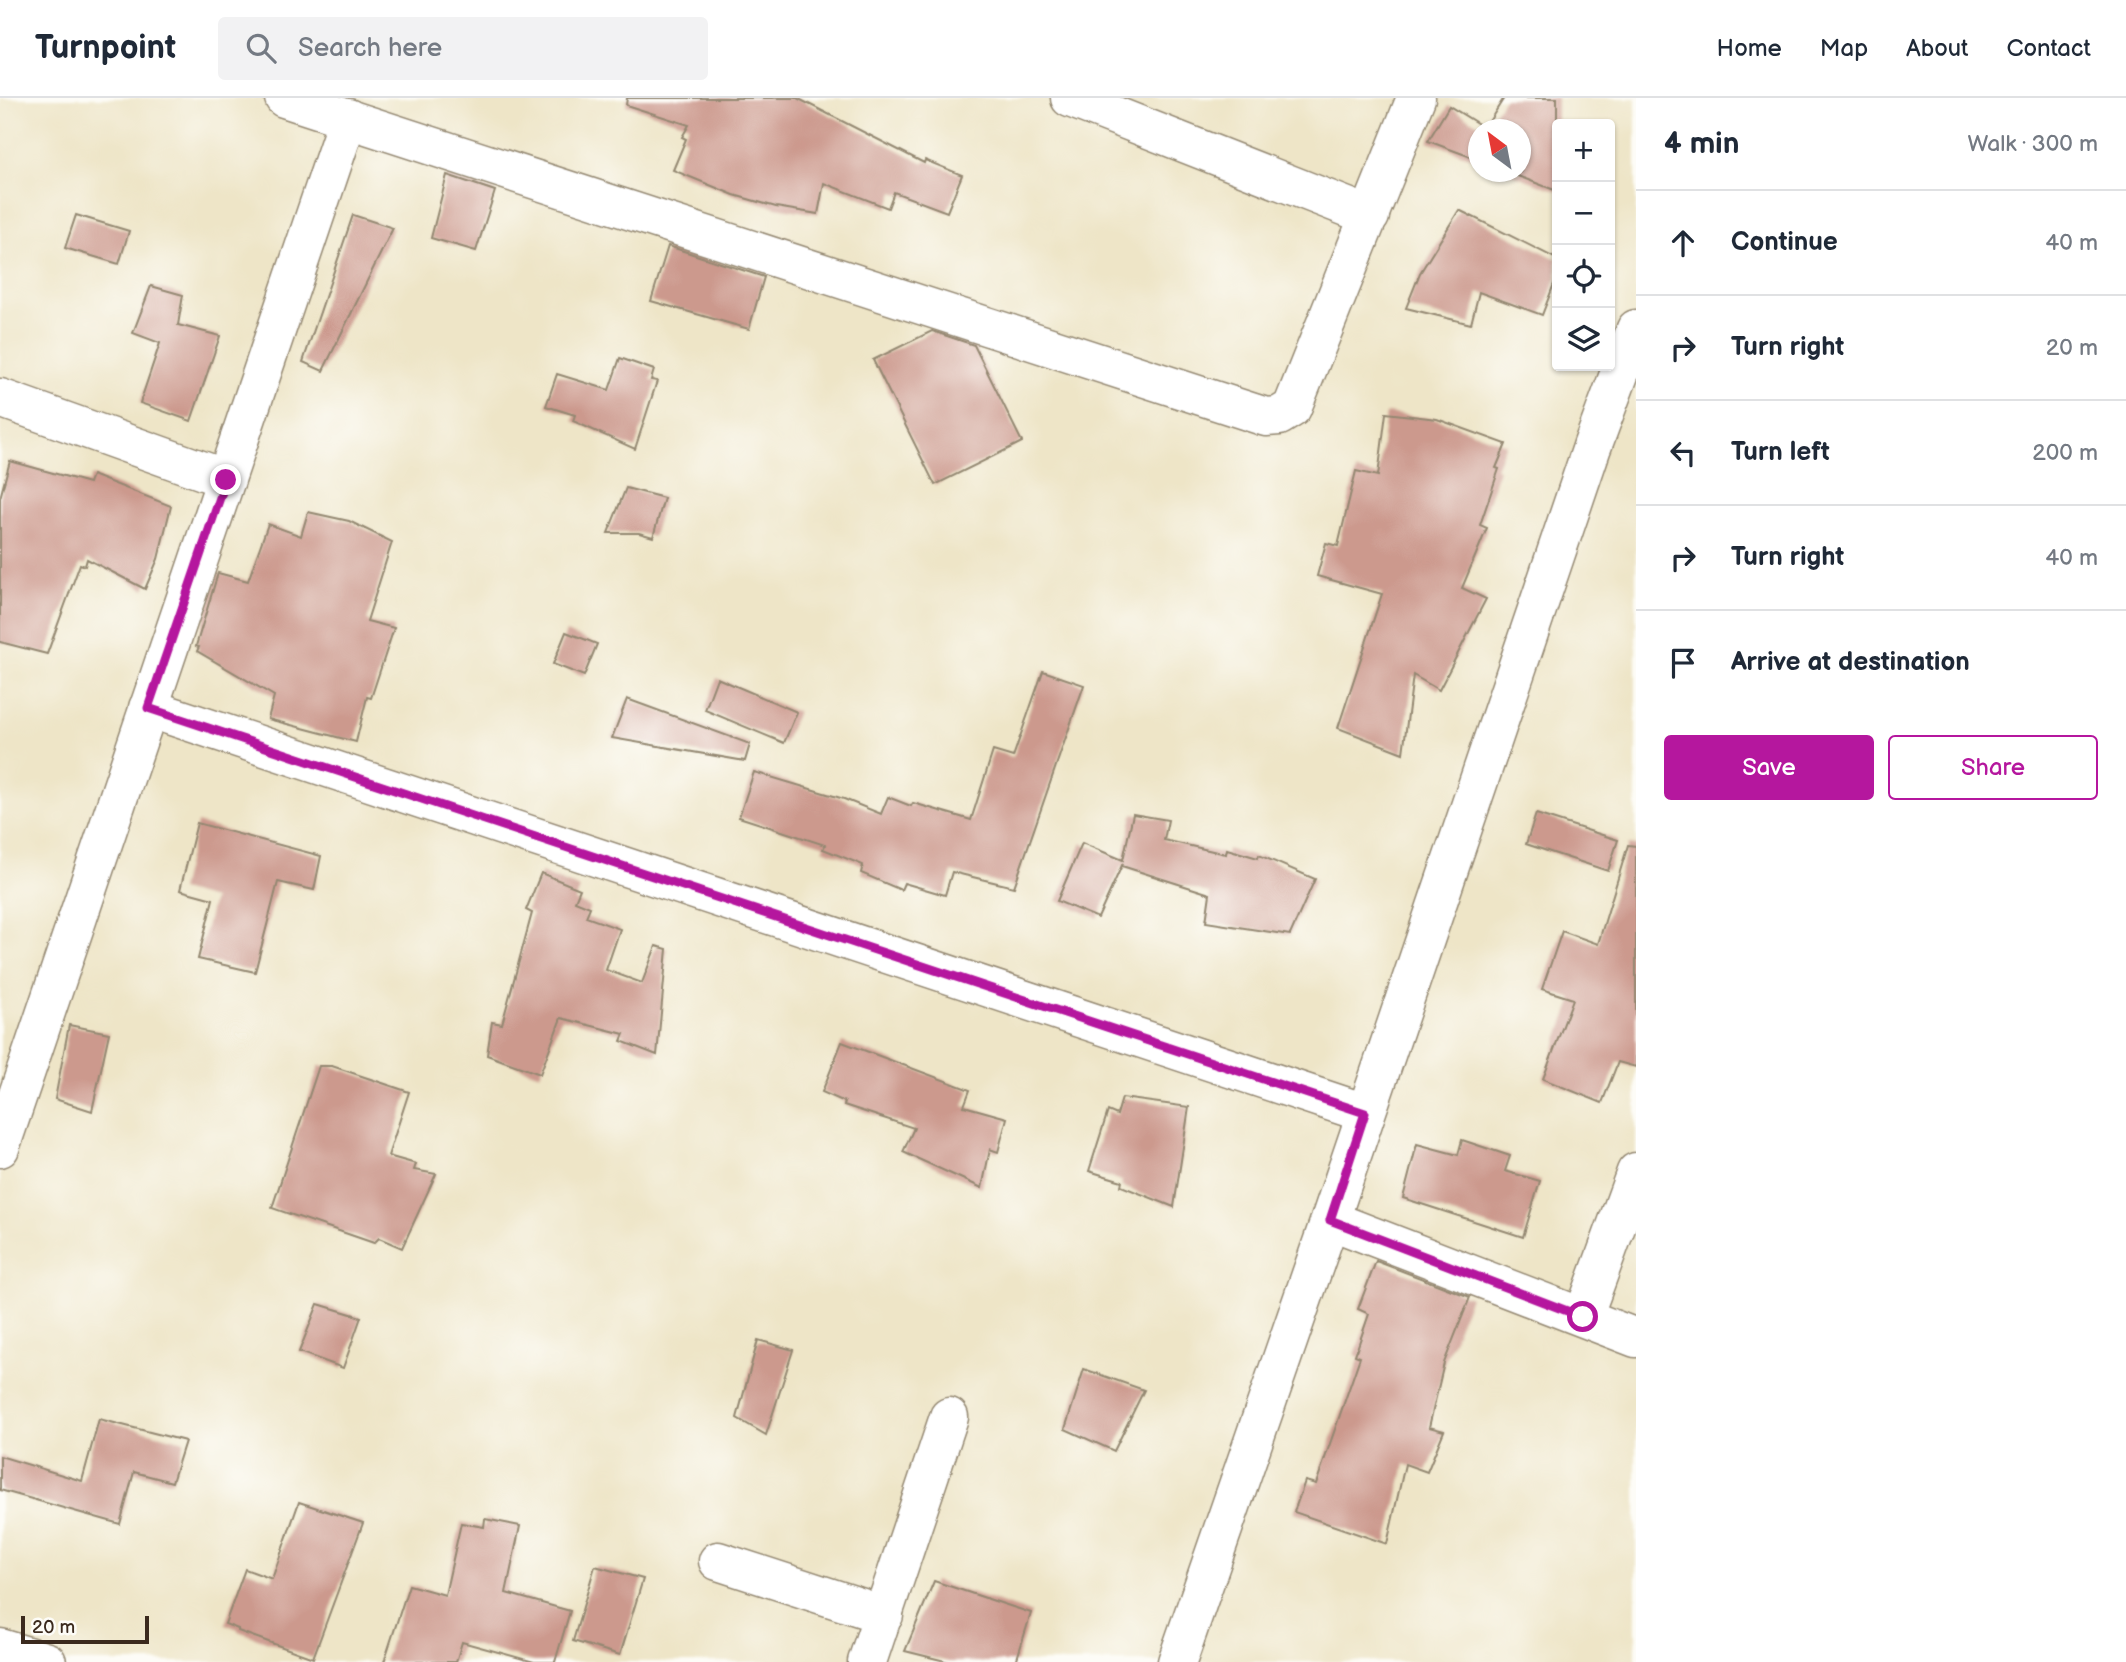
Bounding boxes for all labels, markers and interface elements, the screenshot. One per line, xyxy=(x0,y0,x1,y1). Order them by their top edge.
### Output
search box xyxy=(218,17,708,80)
text: Turnpoint xyxy=(35,28,176,68)
icon: search xyxy=(242,29,280,67)
text: Search here xyxy=(298,33,442,64)
text: Home xyxy=(1717,34,1782,63)
text: Map xyxy=(1820,34,1868,63)
text: About xyxy=(1906,34,1968,63)
text: Contact xyxy=(2006,34,2091,63)
north arrow xyxy=(1468,119,1531,182)
map controls xyxy=(1552,119,1615,371)
button: + xyxy=(1552,119,1615,182)
text: 4 min xyxy=(1664,126,1739,162)
text: Walk · 300 m xyxy=(1967,130,2098,158)
button: − xyxy=(1552,182,1615,245)
icon: ahead xyxy=(1664,224,1702,262)
text: Continue xyxy=(1731,227,1838,258)
text: 40 m xyxy=(2045,229,2098,257)
button: locate xyxy=(1552,245,1615,308)
button: layers xyxy=(1552,308,1615,371)
icon: right xyxy=(1664,329,1702,367)
text: Turn right xyxy=(1731,332,1844,363)
text: 20 m xyxy=(2046,334,2098,362)
icon: left xyxy=(1664,434,1702,472)
text: Turn left xyxy=(1731,437,1830,468)
text: 200 m xyxy=(2032,439,2098,467)
route end xyxy=(210,464,241,495)
icon: right xyxy=(1664,539,1702,577)
text: Turn right xyxy=(1731,542,1844,573)
text: 40 m xyxy=(2045,544,2098,572)
icon: arrive xyxy=(1664,644,1702,682)
text: Arrive at destination xyxy=(1731,647,1970,678)
button: Save xyxy=(1664,735,1874,800)
button: Share xyxy=(1888,735,2098,800)
route start xyxy=(1567,1301,1598,1332)
scale bar xyxy=(21,1613,149,1645)
text: 20 m xyxy=(32,1616,75,1639)

